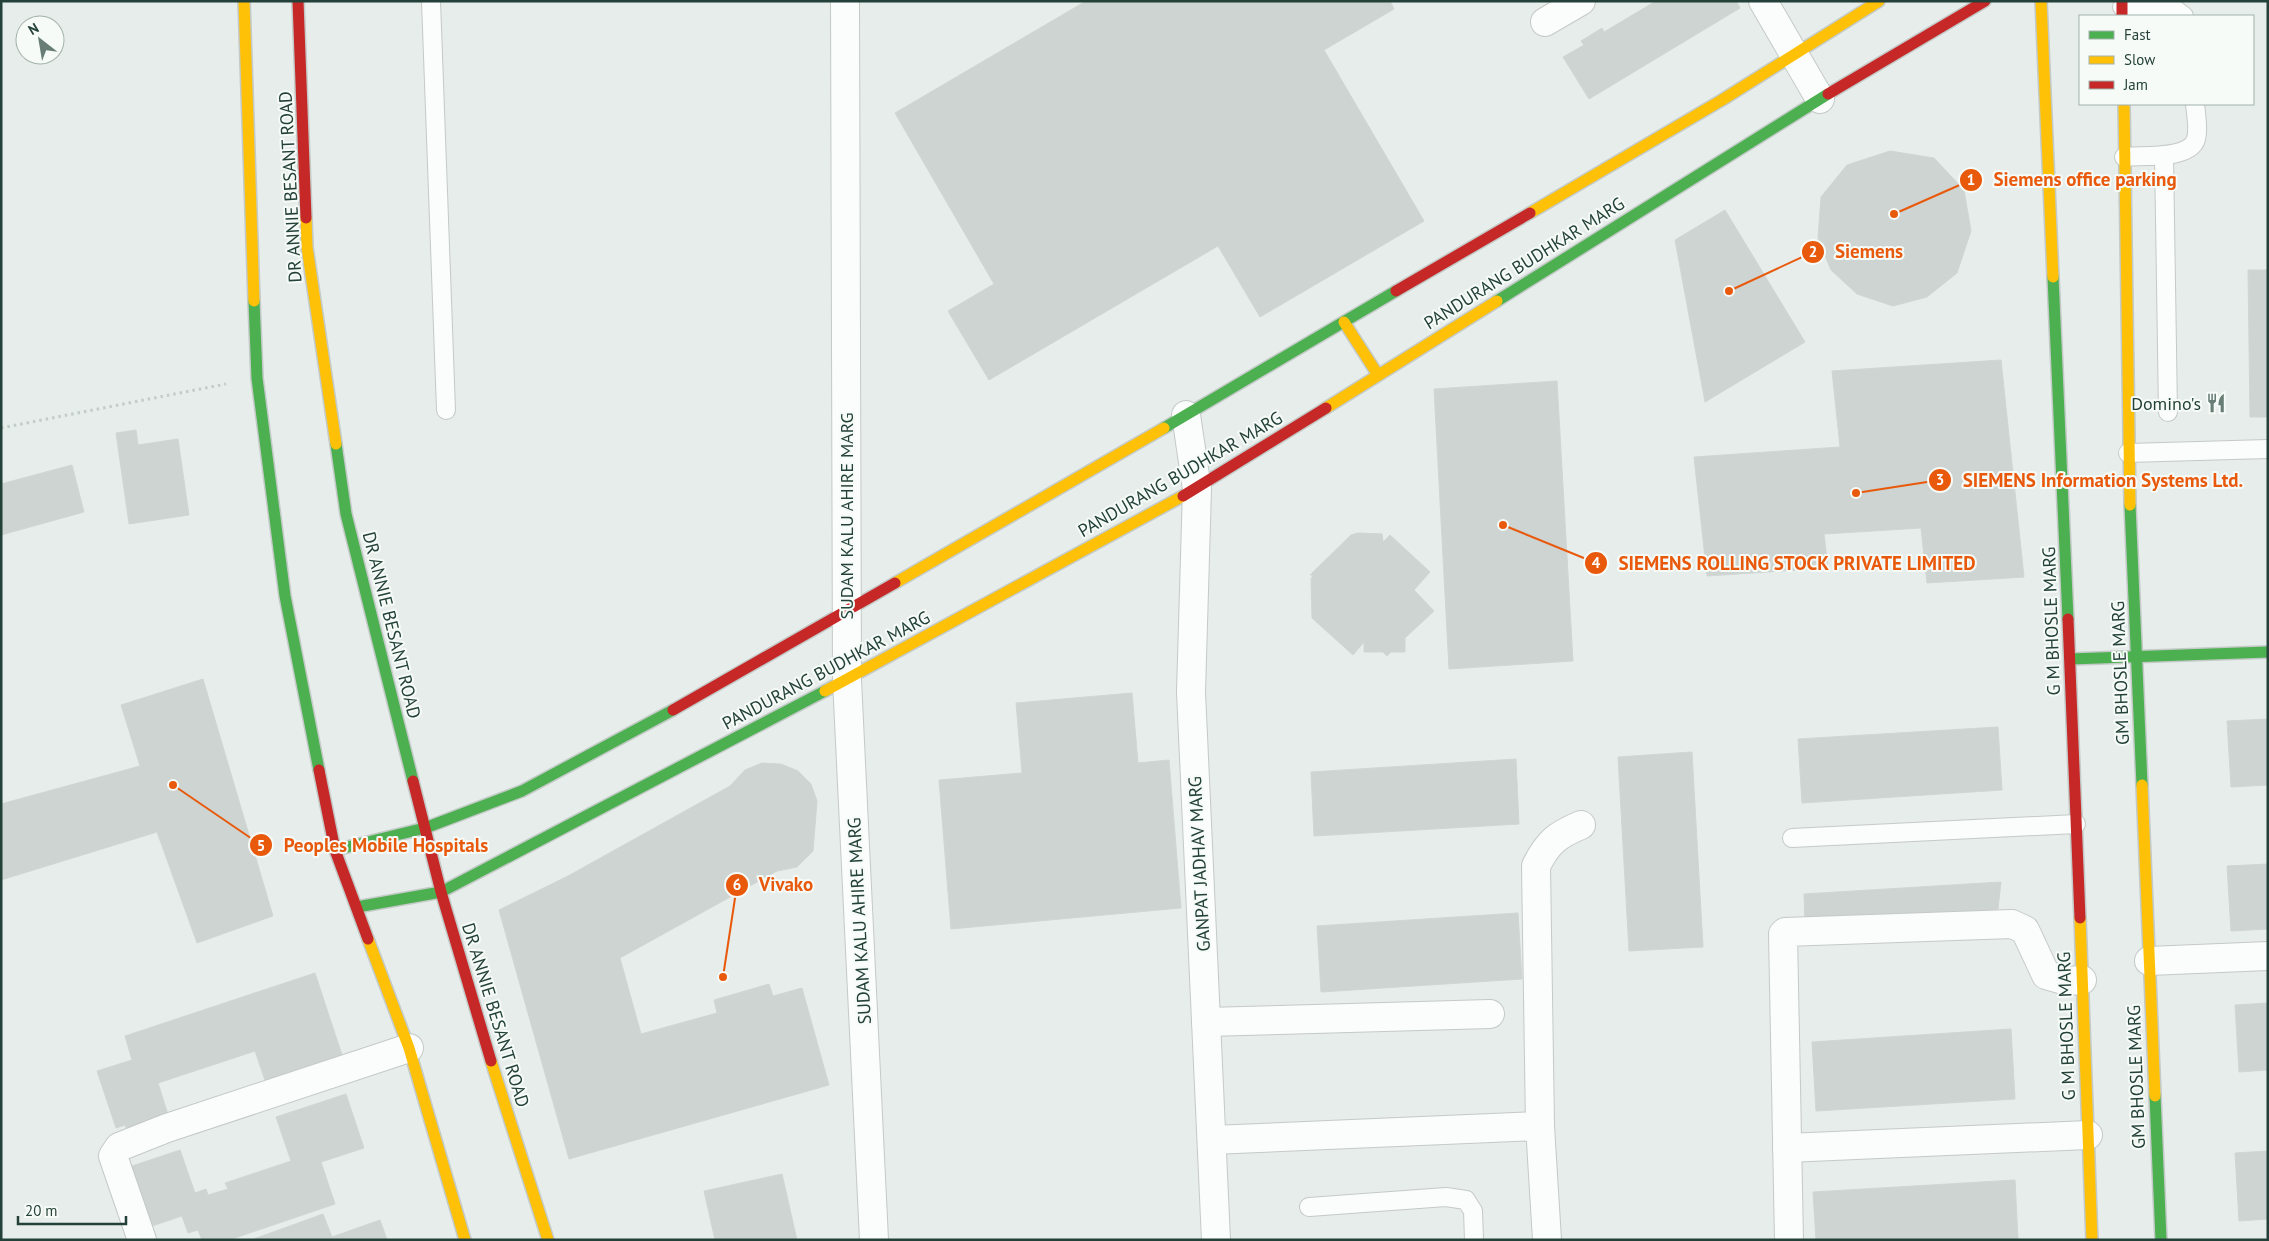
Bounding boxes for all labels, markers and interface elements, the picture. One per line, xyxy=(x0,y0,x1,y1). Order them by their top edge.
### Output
north arrow xyxy=(15,15,65,65)
legend xyxy=(2079,15,2254,105)
text: N xyxy=(25,19,42,39)
text: Fast xyxy=(2124,25,2151,44)
text: Slow xyxy=(2124,50,2155,69)
text: Jam xyxy=(2123,75,2148,94)
street label: DR ANNIE BESANT ROAD xyxy=(273,91,307,283)
callout: Siemens office parking xyxy=(1958,163,2186,197)
text: Siemens office parking xyxy=(1993,167,2177,191)
text: 1 xyxy=(1967,170,1975,189)
street label: PANDURANG BUDHKAR MARG xyxy=(1419,192,1629,334)
callout: Siemens xyxy=(1800,235,1913,269)
text: Siemens xyxy=(1835,239,1903,263)
text: 2 xyxy=(1809,242,1817,261)
place label: Domino's xyxy=(2131,392,2201,415)
restaurant icon: Domino's xyxy=(2205,392,2227,414)
street label: PANDURANG BUDHKAR MARG xyxy=(1074,406,1286,542)
street label: SUDAM KALU AHIRE MARG xyxy=(835,412,858,620)
callout: SIEMENS Information Systems Ltd. xyxy=(1928,463,2253,497)
text: SIEMENS Information Systems Ltd. xyxy=(1963,468,2243,492)
text: 3 xyxy=(1936,470,1944,489)
street label: DR ANNIE BESANT ROAD xyxy=(358,529,426,721)
callout: SIEMENS ROLLING STOCK PRIVATE LIMITED xyxy=(1583,546,1986,580)
street label: G M BHOSLE MARG xyxy=(2037,546,2065,696)
text: SIEMENS ROLLING STOCK PRIVATE LIMITED xyxy=(1619,551,1975,575)
text: 4 xyxy=(1592,553,1601,572)
street label: GM BHOSLE MARG xyxy=(2106,601,2134,745)
street label: PANDURANG BUDHKAR MARG xyxy=(718,605,934,735)
street label: GANPAT JADHAV MARG xyxy=(1183,776,1215,952)
street label: SUDAM KALU AHIRE MARG xyxy=(842,817,876,1025)
callout: Peoples Mobile Hospitals xyxy=(249,828,498,862)
text: Peoples Mobile Hospitals xyxy=(284,833,488,857)
text: 5 xyxy=(257,836,265,855)
callout: Vivako xyxy=(724,868,824,902)
text: Vivako xyxy=(758,872,813,896)
text: 6 xyxy=(733,875,741,894)
street label: DR ANNIE BESANT ROAD xyxy=(457,920,535,1110)
street label: G M BHOSLE MARG xyxy=(2052,951,2080,1101)
street label: GM BHOSLE MARG xyxy=(2122,1005,2150,1149)
scale bar xyxy=(18,1194,125,1226)
text: 20 m xyxy=(25,1201,58,1220)

